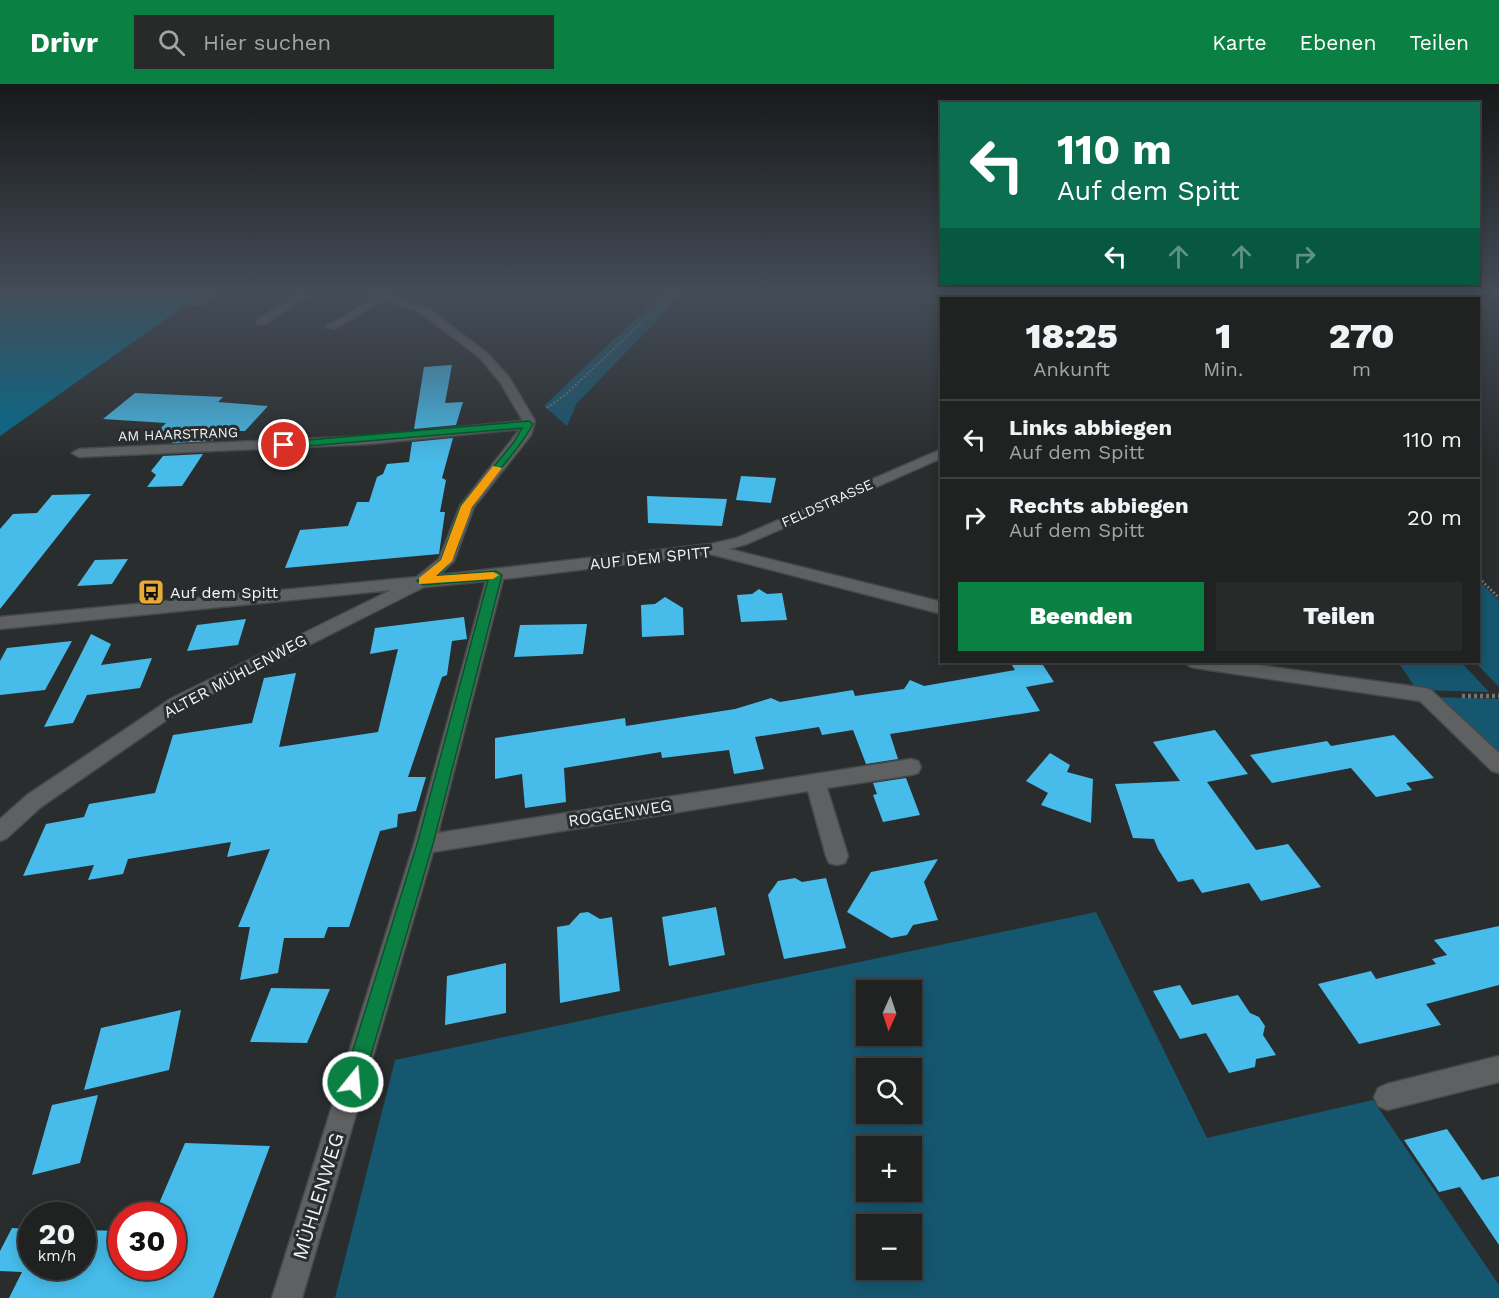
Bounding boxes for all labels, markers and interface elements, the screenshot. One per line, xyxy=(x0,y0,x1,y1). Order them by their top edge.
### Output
search box xyxy=(134,15,554,69)
text: Drivr xyxy=(30,26,98,59)
icon: search xyxy=(155,26,188,59)
text: Hier suchen xyxy=(203,30,331,55)
text: Karte xyxy=(1212,30,1267,55)
text: Ebenen xyxy=(1300,30,1376,55)
text: Teilen xyxy=(1409,30,1469,55)
text: 110 m xyxy=(1057,125,1172,174)
icon: left xyxy=(958,126,1036,204)
text: Auf dem Spitt xyxy=(1057,175,1240,207)
icon: left xyxy=(1099,240,1132,273)
icon: ahead xyxy=(1162,240,1195,273)
icon: ahead xyxy=(1225,240,1258,273)
icon: right xyxy=(1288,240,1321,273)
text: 18:25 xyxy=(1025,315,1118,357)
text: 1 xyxy=(1215,315,1231,357)
text: 270 xyxy=(1329,315,1395,357)
text: Ankunft xyxy=(1033,357,1110,381)
text: Min. xyxy=(1203,357,1243,381)
text: m xyxy=(1352,357,1371,381)
text: Links abbiegen xyxy=(1009,415,1172,440)
pin xyxy=(258,419,309,470)
icon: left xyxy=(958,423,991,456)
street label: AM HAARSTRANG xyxy=(118,424,238,444)
text: 110 m xyxy=(1403,427,1462,452)
icon: arrive xyxy=(267,428,300,461)
text: Auf dem Spitt xyxy=(1009,440,1144,464)
street label: FELDSTRASSE xyxy=(779,476,875,530)
text: Rechts abbiegen xyxy=(1009,493,1189,518)
icon: right xyxy=(958,501,991,534)
text: 20 m xyxy=(1407,505,1462,530)
text: Auf dem Spitt xyxy=(1009,518,1144,542)
street label: AUF DEM SPITT xyxy=(589,542,712,574)
bus stop icon: Auf dem Spitt xyxy=(136,577,166,607)
button: Beenden xyxy=(958,582,1204,651)
button: Teilen xyxy=(1216,582,1462,651)
place label: Auf dem Spitt xyxy=(170,583,279,602)
street label: ALTER MÜHLENWEG xyxy=(160,630,310,722)
street label: ROGGENWEG xyxy=(567,795,673,831)
north arrow xyxy=(856,980,922,1046)
map controls xyxy=(856,980,922,1280)
position arrow xyxy=(321,1050,385,1114)
button: search xyxy=(856,1058,922,1124)
street label: MÜHLENWEG xyxy=(287,1130,349,1262)
button: + xyxy=(856,1136,922,1202)
speed limit sign: 30 xyxy=(108,1202,186,1280)
button: − xyxy=(856,1214,922,1280)
text: 20 xyxy=(38,1216,76,1251)
text: km/h xyxy=(38,1247,76,1265)

